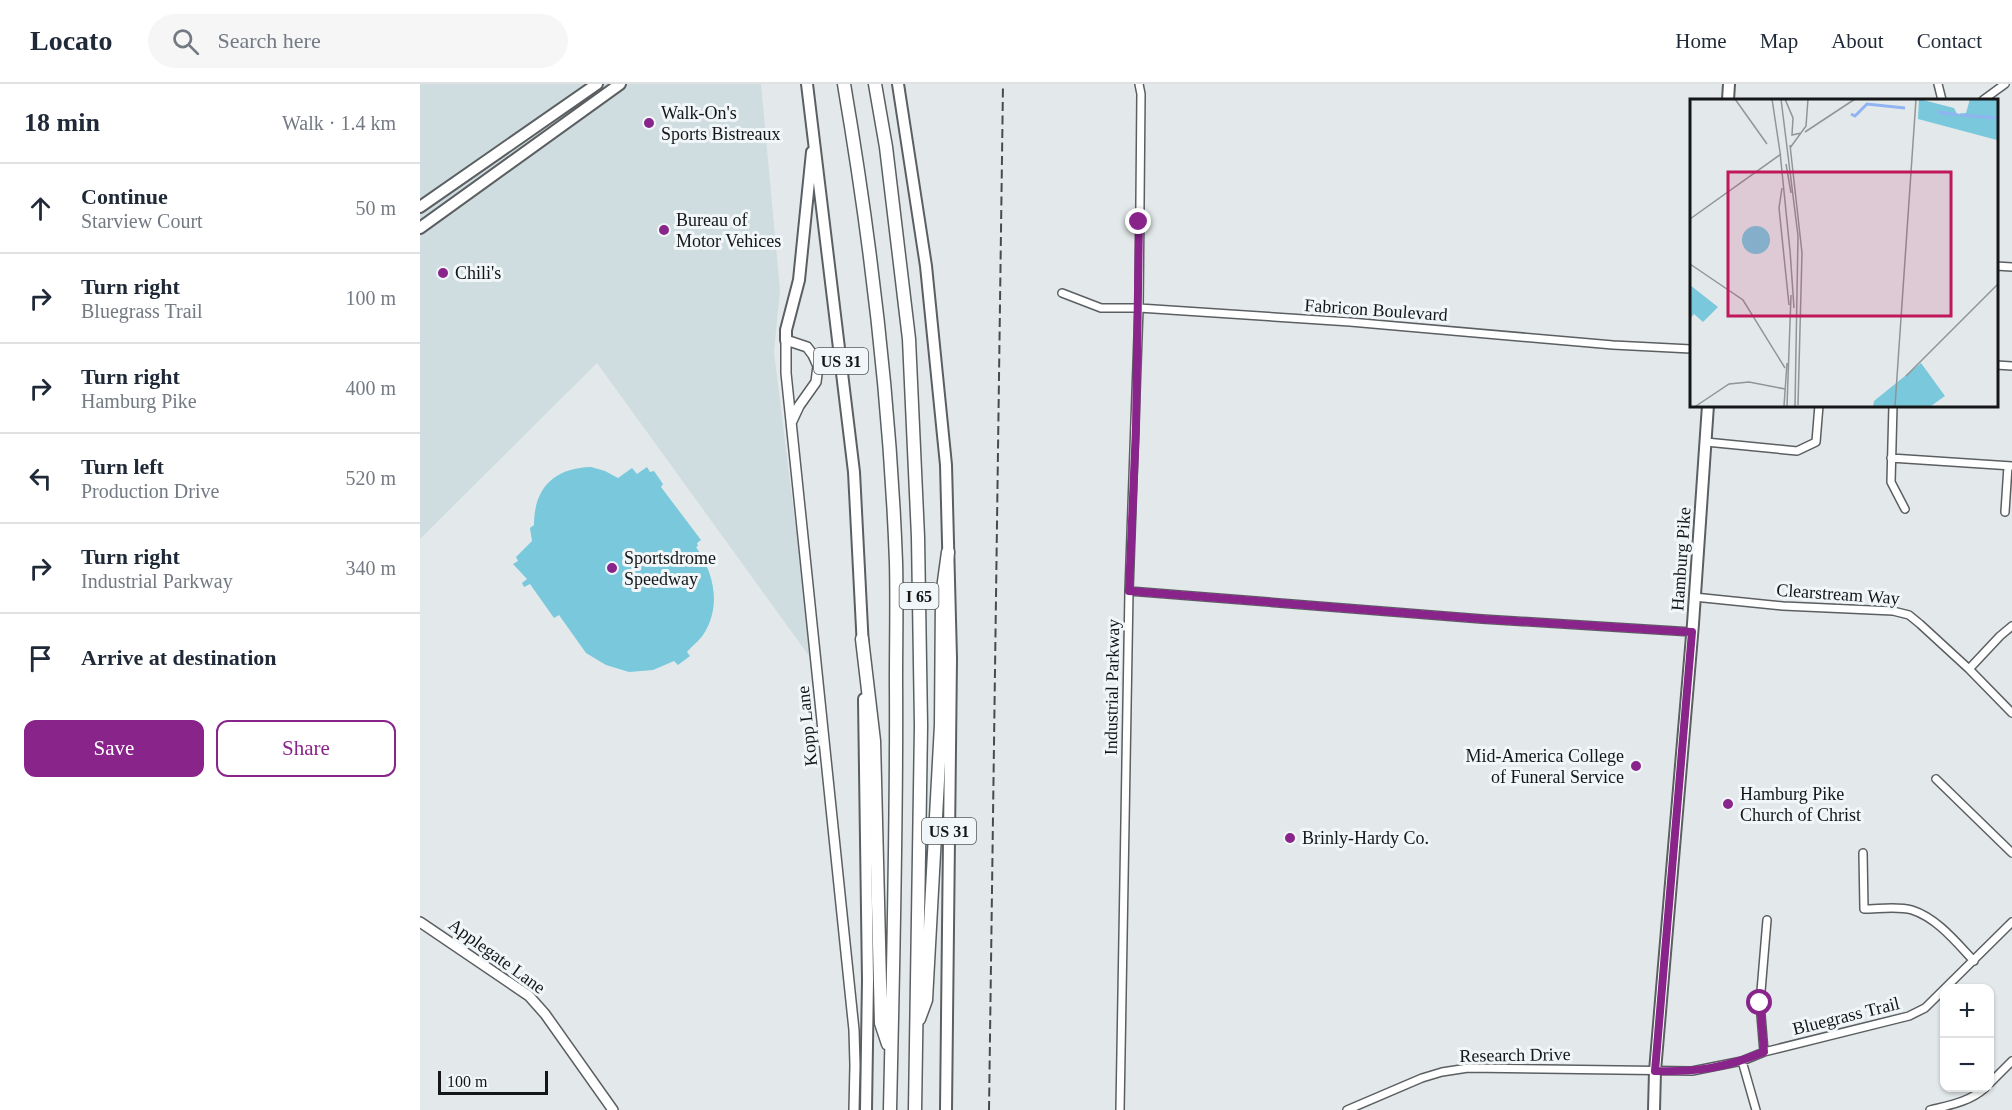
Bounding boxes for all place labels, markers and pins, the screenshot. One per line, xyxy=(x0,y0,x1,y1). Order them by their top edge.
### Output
place label: Walk-On's Sports Bistreaux xyxy=(661,103,781,144)
marker: Walk-On's Sports Bistreaux xyxy=(642,116,656,130)
place label: Bureau of Motor Vehices xyxy=(676,210,781,251)
marker: Bureau of Motor Vehices xyxy=(657,223,671,237)
place label: Chili's xyxy=(455,263,501,283)
marker: Chili's xyxy=(436,266,450,280)
place label: Sportsdrome Speedway xyxy=(624,548,716,589)
marker: Sportsdrome Speedway xyxy=(605,561,619,575)
place label: Mid-America College of Funeral Service xyxy=(1466,746,1624,787)
marker: Mid-America College of Funeral Service xyxy=(1629,759,1643,773)
place label: Hamburg Pike Church of Christ xyxy=(1740,784,1861,825)
marker: Hamburg Pike Church of Christ xyxy=(1721,797,1735,811)
place label: Brinly-Hardy Co. xyxy=(1302,828,1429,848)
marker: Brinly-Hardy Co. xyxy=(1283,831,1297,845)

